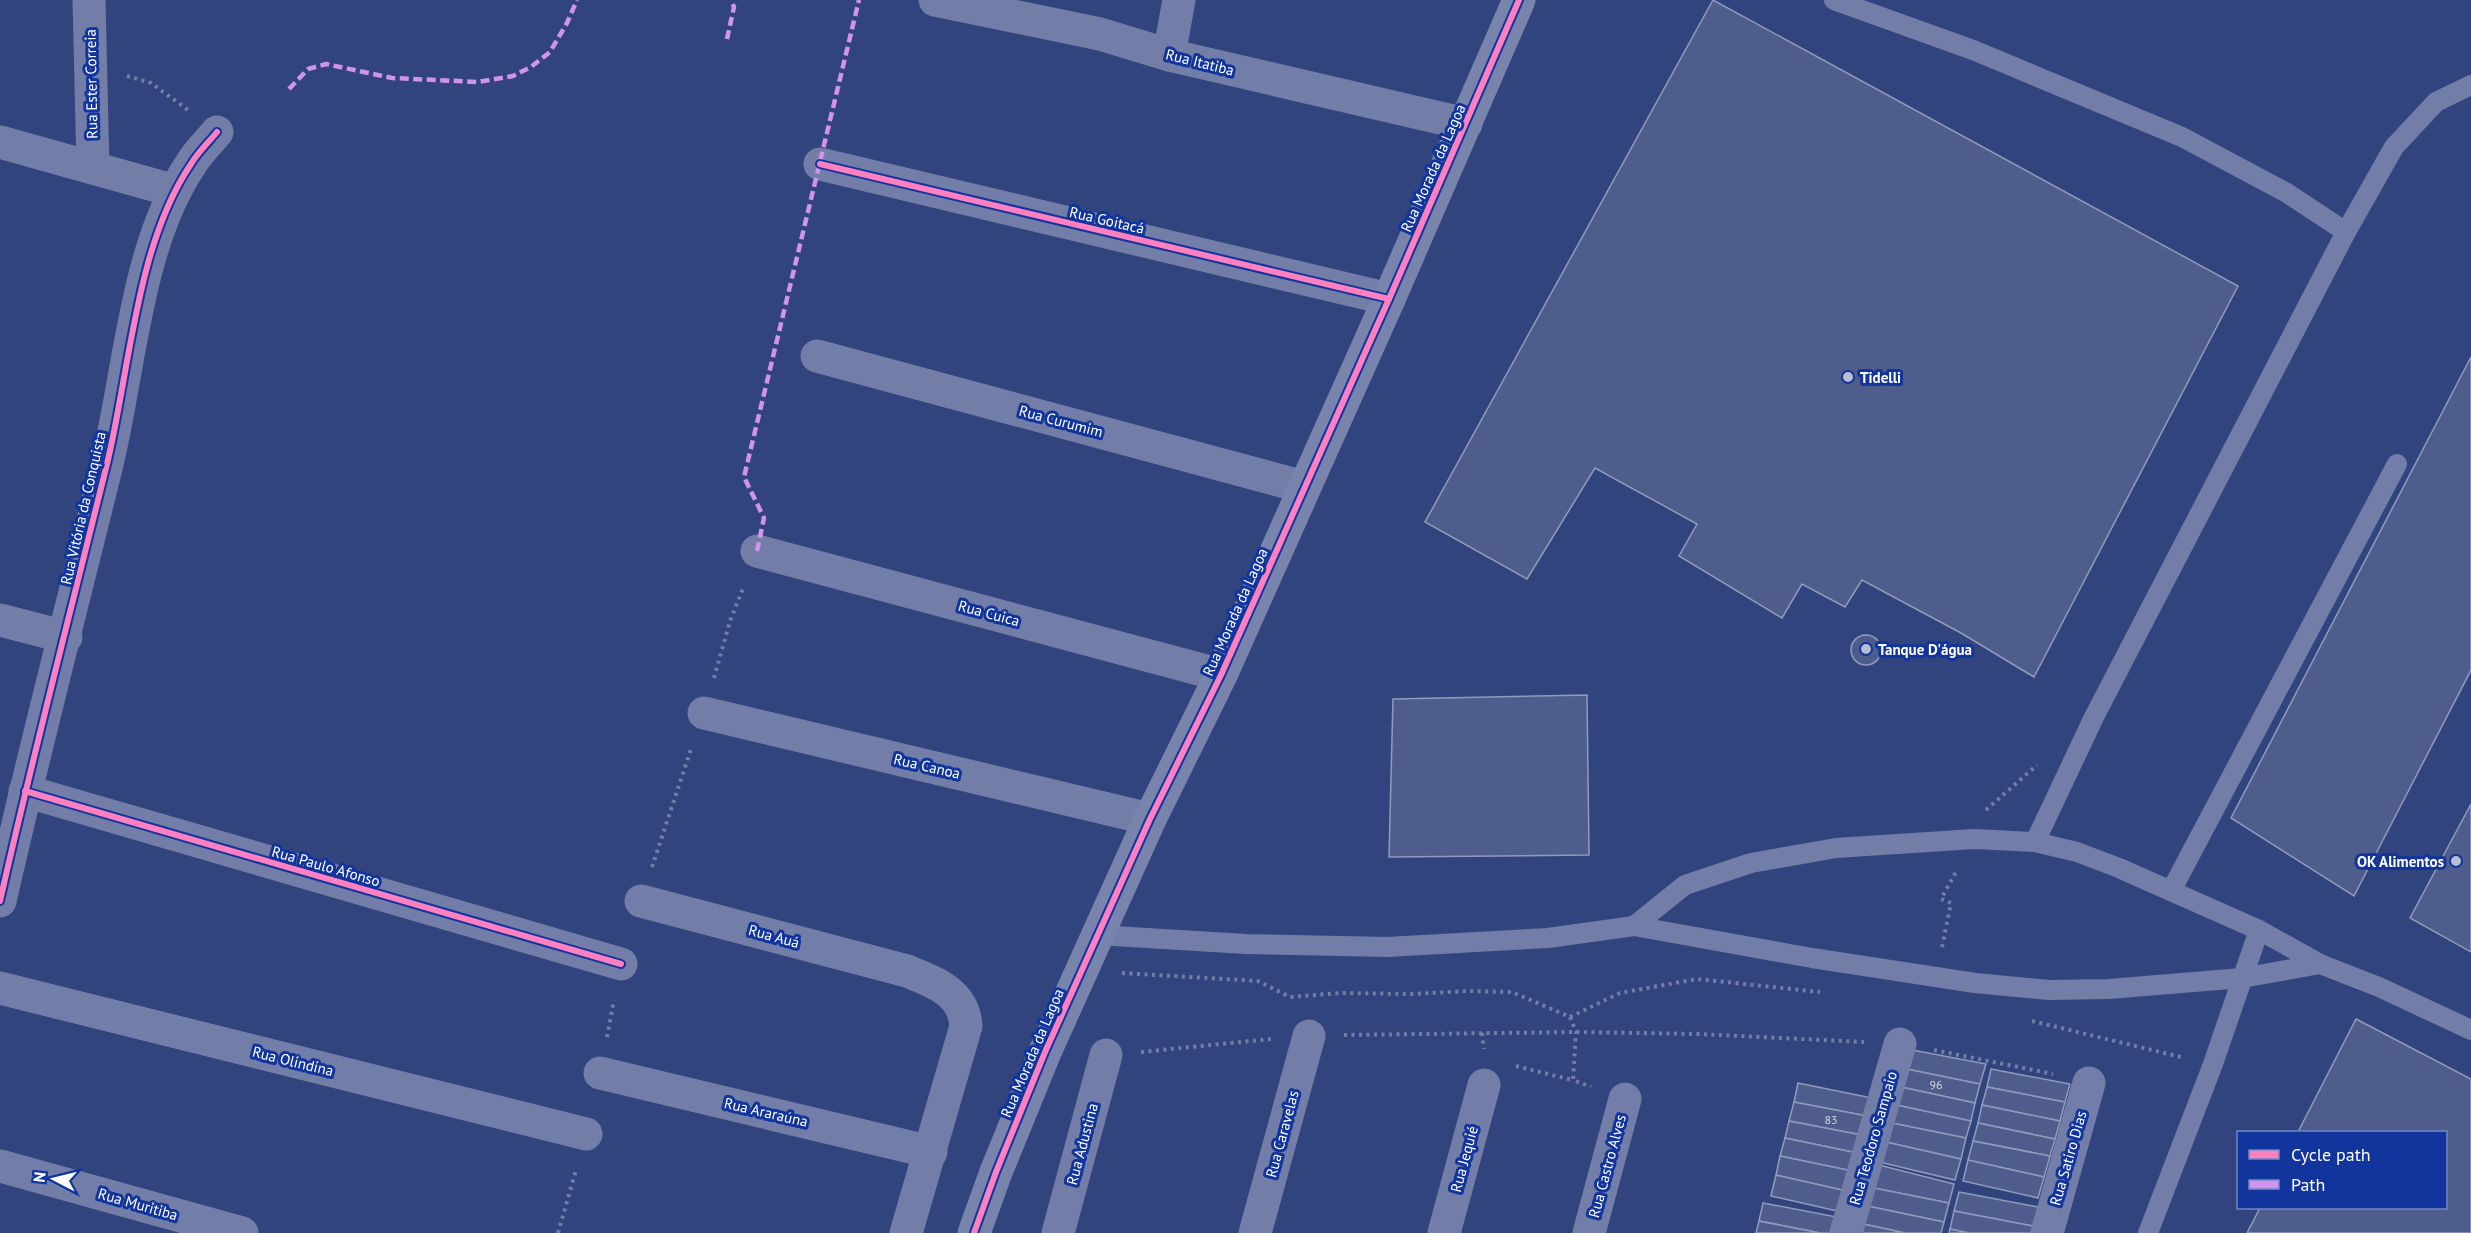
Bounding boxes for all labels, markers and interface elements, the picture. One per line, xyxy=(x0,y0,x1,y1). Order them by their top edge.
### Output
street label: Rua Ester Correia xyxy=(81,29,101,139)
street label: Rua Itatiba xyxy=(1164,44,1236,80)
street label: Rua Morada da Lagoa xyxy=(1396,101,1470,235)
street label: Rua Goitacá xyxy=(1068,202,1146,238)
place label: Tidelli xyxy=(1860,368,1901,387)
marker: Tidelli xyxy=(1841,370,1855,384)
street label: Rua Curumim xyxy=(1017,401,1105,441)
street label: Rua Vitória da Conquista xyxy=(56,430,110,586)
street label: Rua Morada da Lagoa xyxy=(1198,545,1272,679)
street label: Rua Cuica xyxy=(956,596,1022,630)
place label: Tanque D'água xyxy=(1878,640,1972,659)
marker: Tanque D'água xyxy=(1859,642,1873,656)
street label: Rua Canoa xyxy=(892,749,962,783)
street label: Rua Paulo Afonso xyxy=(270,841,382,891)
place label: OK Alimentos xyxy=(2357,852,2444,871)
marker: OK Alimentos xyxy=(2449,854,2463,868)
street label: Rua Auá xyxy=(746,920,802,952)
street label: Rua Morada da Lagoa xyxy=(996,986,1068,1120)
street label: Rua Olindina xyxy=(250,1042,336,1080)
street label: Rua Teodoro Sampaio xyxy=(1845,1069,1901,1207)
house number: 96 xyxy=(1929,1077,1943,1092)
street label: Rua Caravelas xyxy=(1261,1088,1303,1180)
street label: Rua Araraúna xyxy=(722,1093,810,1131)
street label: Rua Adustina xyxy=(1062,1101,1102,1187)
street label: Rua Satiro Dias xyxy=(2045,1108,2091,1208)
street label: Rua Castro Alves xyxy=(1584,1112,1630,1220)
house number: 83 xyxy=(1824,1112,1838,1127)
street label: Rua Jequié xyxy=(1446,1124,1482,1194)
legend xyxy=(2237,1131,2447,1209)
text: Cycle path xyxy=(2291,1143,2371,1166)
north arrow xyxy=(24,1149,84,1209)
text: N xyxy=(29,1171,50,1184)
text: Path xyxy=(2291,1173,2325,1196)
street label: Rua Muritiba xyxy=(96,1184,180,1224)

